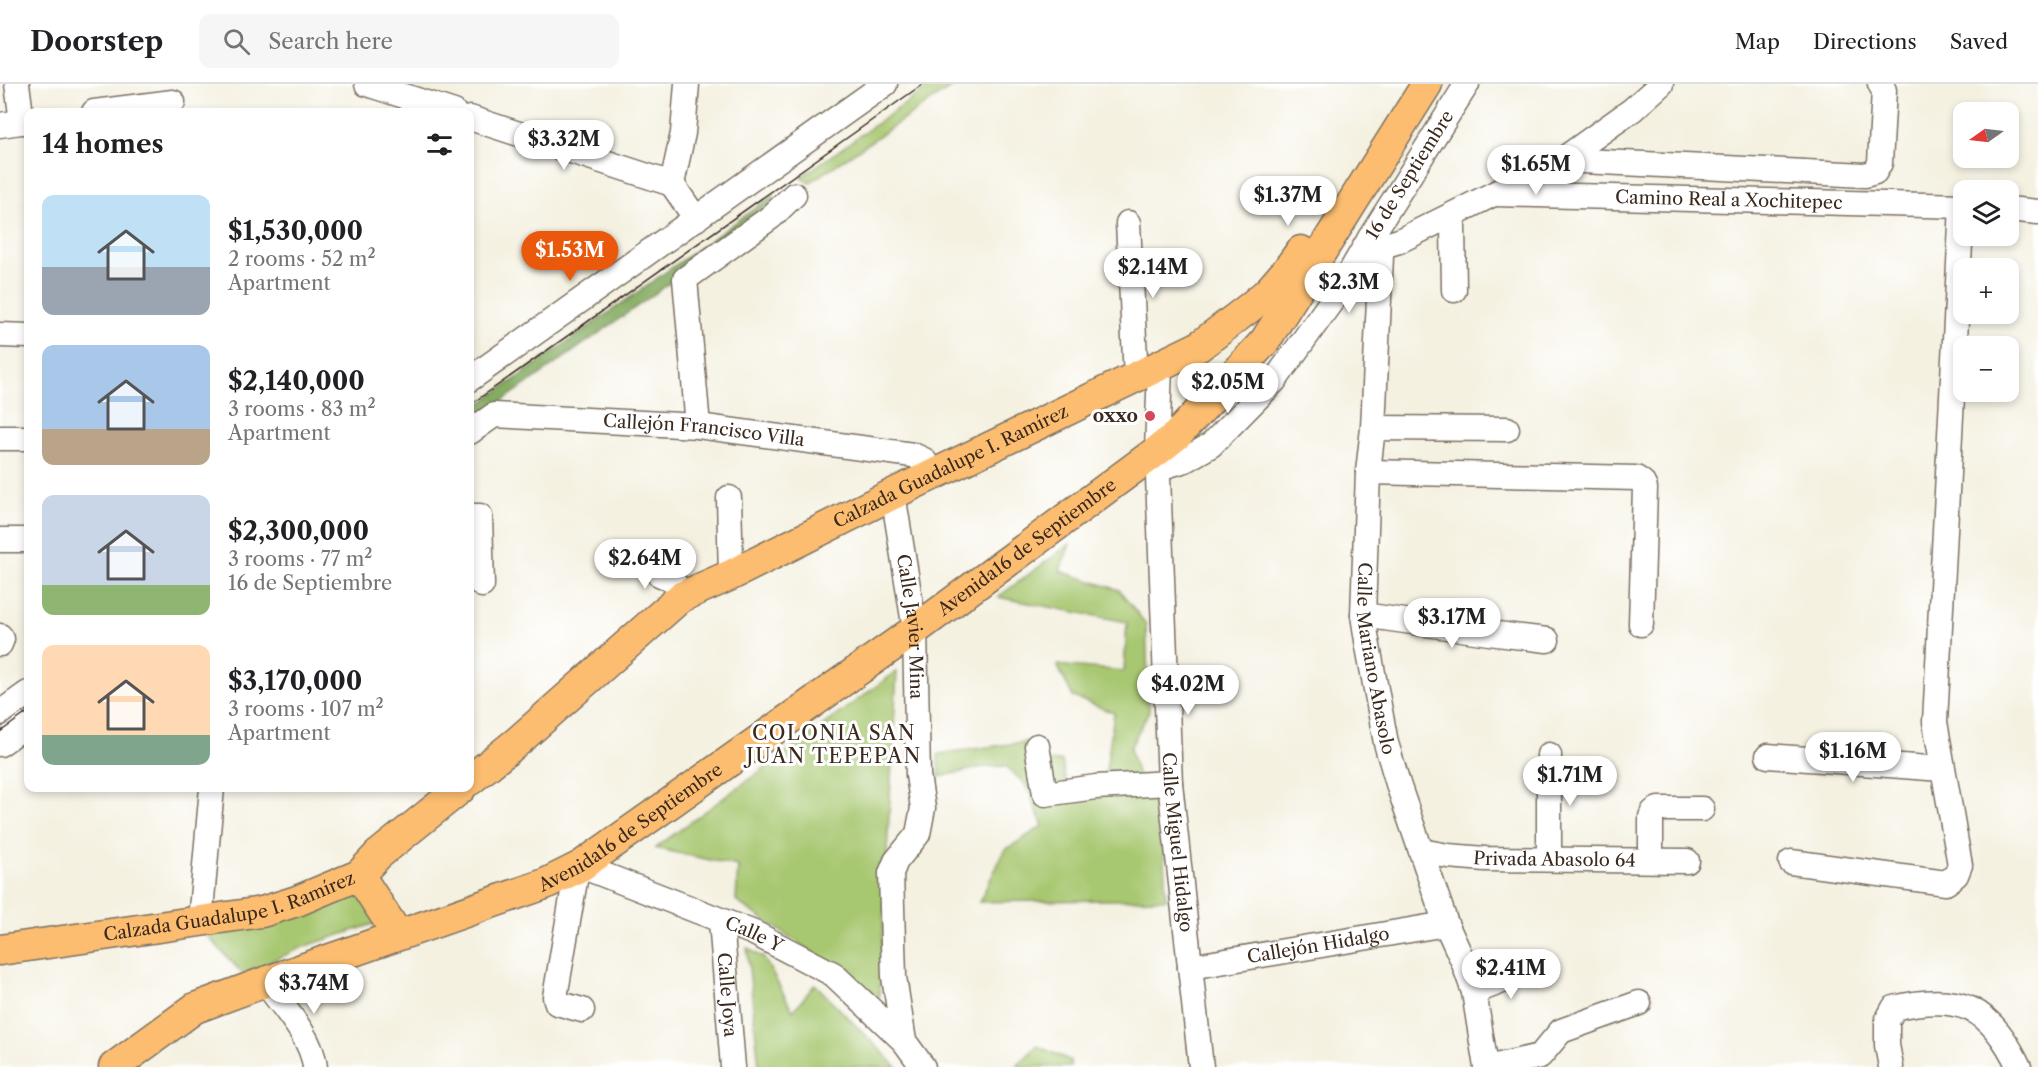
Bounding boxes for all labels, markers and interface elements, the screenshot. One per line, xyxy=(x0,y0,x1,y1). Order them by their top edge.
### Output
search box xyxy=(199,14,619,68)
text: Doorstep xyxy=(30,24,163,58)
icon: search xyxy=(220,25,253,58)
text: Search here xyxy=(268,28,393,55)
text: Map xyxy=(1735,29,1780,54)
text: Directions xyxy=(1813,29,1917,54)
text: Saved xyxy=(1950,29,2008,54)
north arrow xyxy=(1953,102,2019,168)
map controls xyxy=(1953,102,2019,402)
street label: 16 de Septiembre xyxy=(1361,107,1458,243)
pin: $3.32M xyxy=(515,120,613,171)
text: $3.32M xyxy=(528,127,600,151)
text: 14 homes xyxy=(42,128,164,160)
icon: filters xyxy=(423,128,456,161)
pin: $1.65M xyxy=(1487,145,1585,196)
text: $1.65M xyxy=(1501,152,1571,176)
pin: $1.37M xyxy=(1239,176,1337,227)
button: layers xyxy=(1953,180,2019,246)
text: $1.37M xyxy=(1254,183,1322,207)
street label: Camino Real a Xochitepec xyxy=(1615,186,1843,214)
text: $1,530,000 xyxy=(228,215,363,247)
icon: home xyxy=(90,219,162,291)
pin: $1.53M xyxy=(521,231,619,282)
text: $1.53M xyxy=(535,238,605,262)
text: 2 rooms · 52 m² xyxy=(228,247,376,271)
pin: $2.14M xyxy=(1104,248,1202,299)
text: $2.14M xyxy=(1118,255,1188,279)
button: + xyxy=(1953,258,2019,324)
pin: $2.3M xyxy=(1307,263,1391,314)
text: $2.3M xyxy=(1318,270,1380,294)
text: Apartment xyxy=(228,271,331,295)
button: − xyxy=(1953,336,2019,402)
pin: $2.05M xyxy=(1179,363,1277,414)
text: $2,140,000 xyxy=(228,365,365,397)
icon: home xyxy=(90,369,162,441)
text: $2.05M xyxy=(1191,370,1265,394)
text: 3 rooms · 83 m² xyxy=(228,397,376,421)
street label: Calzada Guadalupe I. Ramírez xyxy=(830,400,1072,533)
place label: oxxo xyxy=(1093,405,1138,427)
marker: oxxo xyxy=(1143,409,1157,423)
street label: Callejón Francisco Villa xyxy=(603,410,807,451)
text: Apartment xyxy=(228,421,331,445)
street label: Avenida16 de Septiembre xyxy=(933,474,1121,621)
text: $2,300,000 xyxy=(228,515,369,547)
icon: home xyxy=(90,519,162,591)
pin: $2.64M xyxy=(596,539,694,590)
text: $2.64M xyxy=(608,546,682,570)
text: 3 rooms · 77 m² xyxy=(228,547,372,571)
street label: Calle Javier Mina xyxy=(892,552,927,700)
street label: Calle Mariano Abasolo xyxy=(1352,562,1400,757)
text: 16 de Septiembre xyxy=(228,571,392,595)
pin: $3.17M xyxy=(1403,598,1501,649)
text: $3.17M xyxy=(1418,605,1486,629)
text: $3,170,000 xyxy=(228,665,362,697)
pin: $4.02M xyxy=(1139,665,1237,716)
icon: home xyxy=(90,669,162,741)
text: $4.02M xyxy=(1151,672,1225,696)
text: 3 rooms · 107 m² xyxy=(228,697,384,721)
text: Apartment xyxy=(228,721,331,745)
district label: COLONIA SAN JUAN TEPEPAN xyxy=(743,721,922,768)
pin: $1.16M xyxy=(1804,732,1902,783)
text: $1.16M xyxy=(1819,739,1887,763)
street label: Calle Miguel Hidalgo xyxy=(1158,752,1197,933)
pin: $1.71M xyxy=(1521,756,1619,807)
street label: Avenida16 de Septiembre xyxy=(534,759,727,897)
text: $1.71M xyxy=(1537,763,1603,787)
street label: Privada Abasolo 64 xyxy=(1472,847,1636,871)
street label: Calzada Guadalupe I. Ramírez xyxy=(102,867,358,946)
street label: Calle Y xyxy=(722,912,788,958)
street label: Callejón Hidalgo xyxy=(1246,923,1391,968)
pin: $2.41M xyxy=(1462,949,1560,1000)
street label: Calle Joya xyxy=(713,952,742,1038)
text: $2.41M xyxy=(1476,956,1546,980)
pin: $3.74M xyxy=(265,964,363,1015)
text: $3.74M xyxy=(279,971,349,995)

